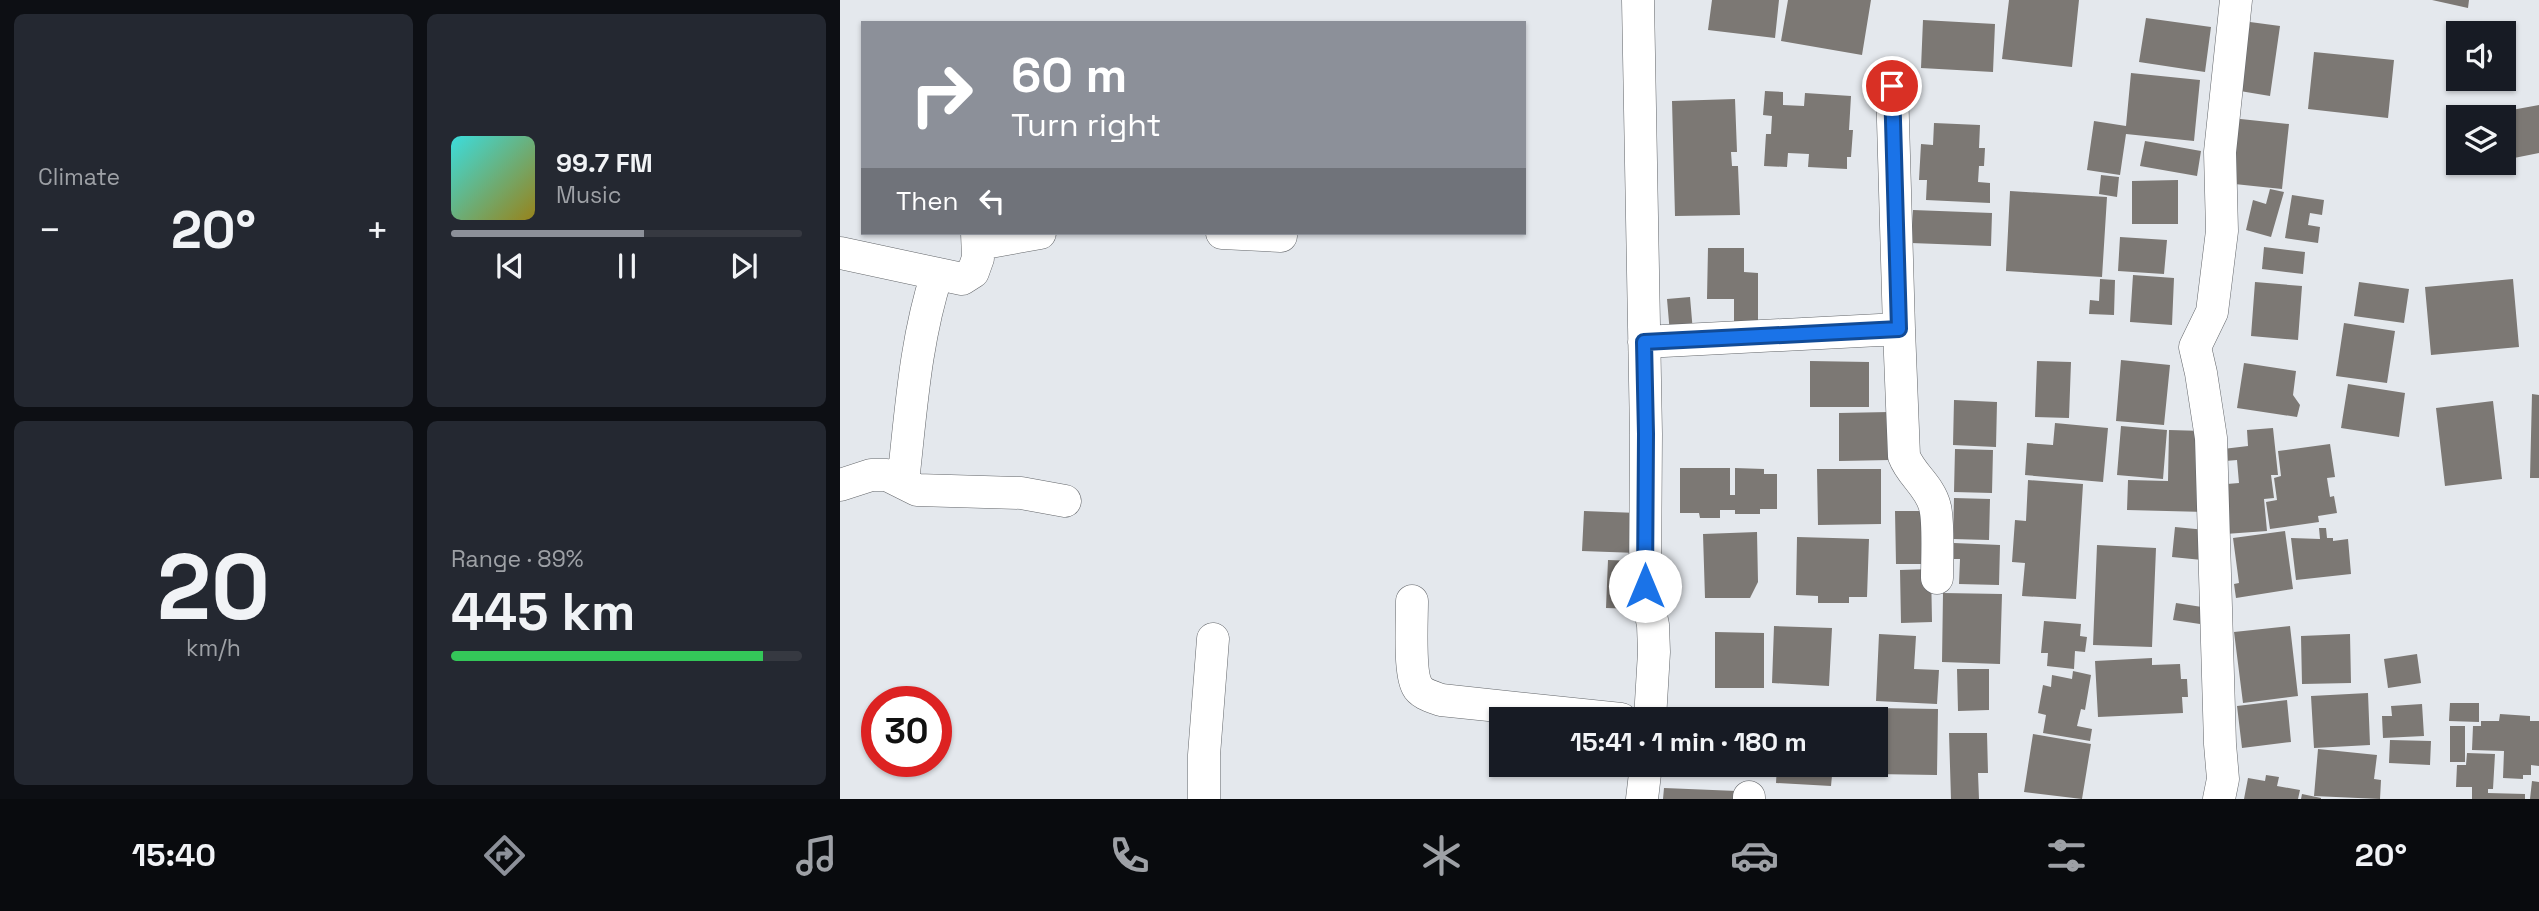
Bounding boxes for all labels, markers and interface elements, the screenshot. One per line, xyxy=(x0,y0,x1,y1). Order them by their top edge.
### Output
map controls xyxy=(2446,21,2516,175)
button: sound xyxy=(2446,21,2516,91)
text: 60 m xyxy=(1011,44,1127,106)
icon: right xyxy=(896,49,987,140)
pin xyxy=(1862,56,1922,116)
icon: arrive xyxy=(1873,67,1911,105)
text: Turn right xyxy=(1011,105,1161,145)
button: layers xyxy=(2446,105,2516,175)
text: 99.7 FM xyxy=(556,146,653,180)
text: Climate xyxy=(38,162,120,192)
text: Music xyxy=(556,180,621,210)
icon: left xyxy=(973,182,1011,220)
text: Then xyxy=(896,184,959,218)
text: 20° xyxy=(171,197,256,263)
text: − xyxy=(38,206,62,254)
text: + xyxy=(365,206,389,254)
icon: previous xyxy=(491,247,529,285)
icon: pause xyxy=(608,247,646,285)
icon: next xyxy=(725,247,763,285)
text: 20 xyxy=(157,529,270,646)
text: Range · 89% xyxy=(451,544,584,574)
position arrow xyxy=(1608,549,1682,623)
text: 445 km xyxy=(451,579,635,645)
text: km/h xyxy=(186,633,241,663)
speed limit sign: 30 xyxy=(861,686,952,777)
text: 15:41 · 1 min · 180 m xyxy=(1570,725,1807,759)
icon: directions xyxy=(480,831,529,880)
icon: music xyxy=(792,831,841,880)
icon: phone xyxy=(1105,831,1154,880)
icon: climate xyxy=(1417,831,1466,880)
icon: car xyxy=(1730,831,1779,880)
icon: filters xyxy=(2042,831,2091,880)
text: 15:40 xyxy=(132,835,216,875)
text: 20° xyxy=(2355,835,2407,875)

